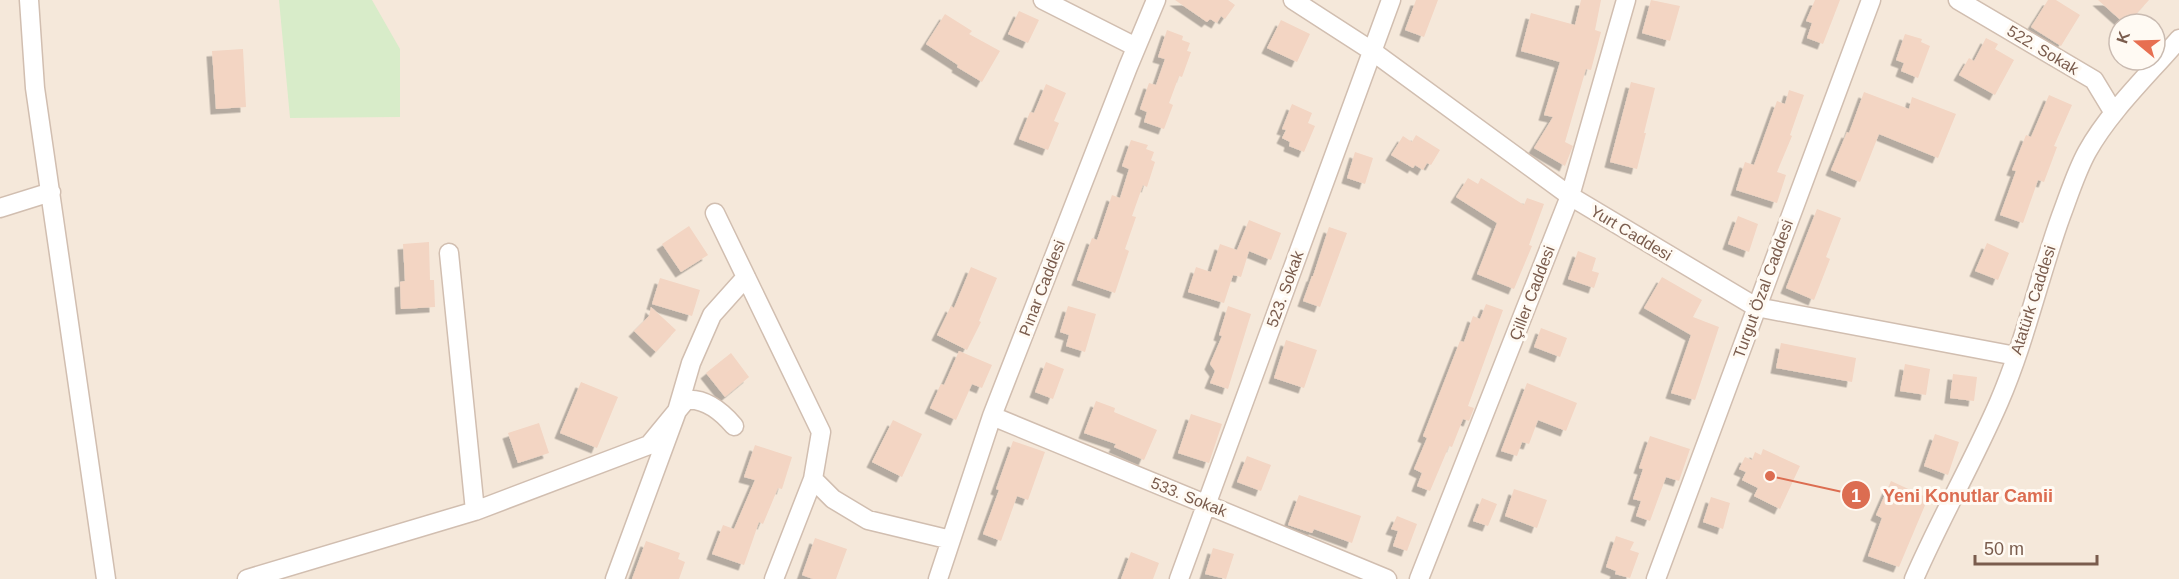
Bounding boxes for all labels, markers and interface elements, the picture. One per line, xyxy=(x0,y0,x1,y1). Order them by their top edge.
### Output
north arrow xyxy=(2107,12,2167,72)
street label: 522. Sokak xyxy=(2004,22,2083,78)
text: K xyxy=(2113,29,2133,46)
street label: Yurt Caddesi xyxy=(1587,202,1675,264)
street label: Turgut Özal Caddesi xyxy=(1730,217,1796,361)
street label: Pınar Caddesi xyxy=(1016,238,1068,338)
street label: Çiller Caddesi xyxy=(1506,243,1558,343)
street label: Atatürk Caddesi xyxy=(2007,243,2059,357)
street label: 523. Sokak xyxy=(1263,248,1307,330)
street label: 533. Sokak xyxy=(1149,474,1230,520)
callout: Yeni Konutlar Camii xyxy=(1841,477,2065,513)
text: 1 xyxy=(1851,486,1861,506)
text: Yeni Konutlar Camii xyxy=(1883,486,2053,506)
scale bar xyxy=(1975,528,2096,566)
text: 50 m xyxy=(1984,539,2024,559)

